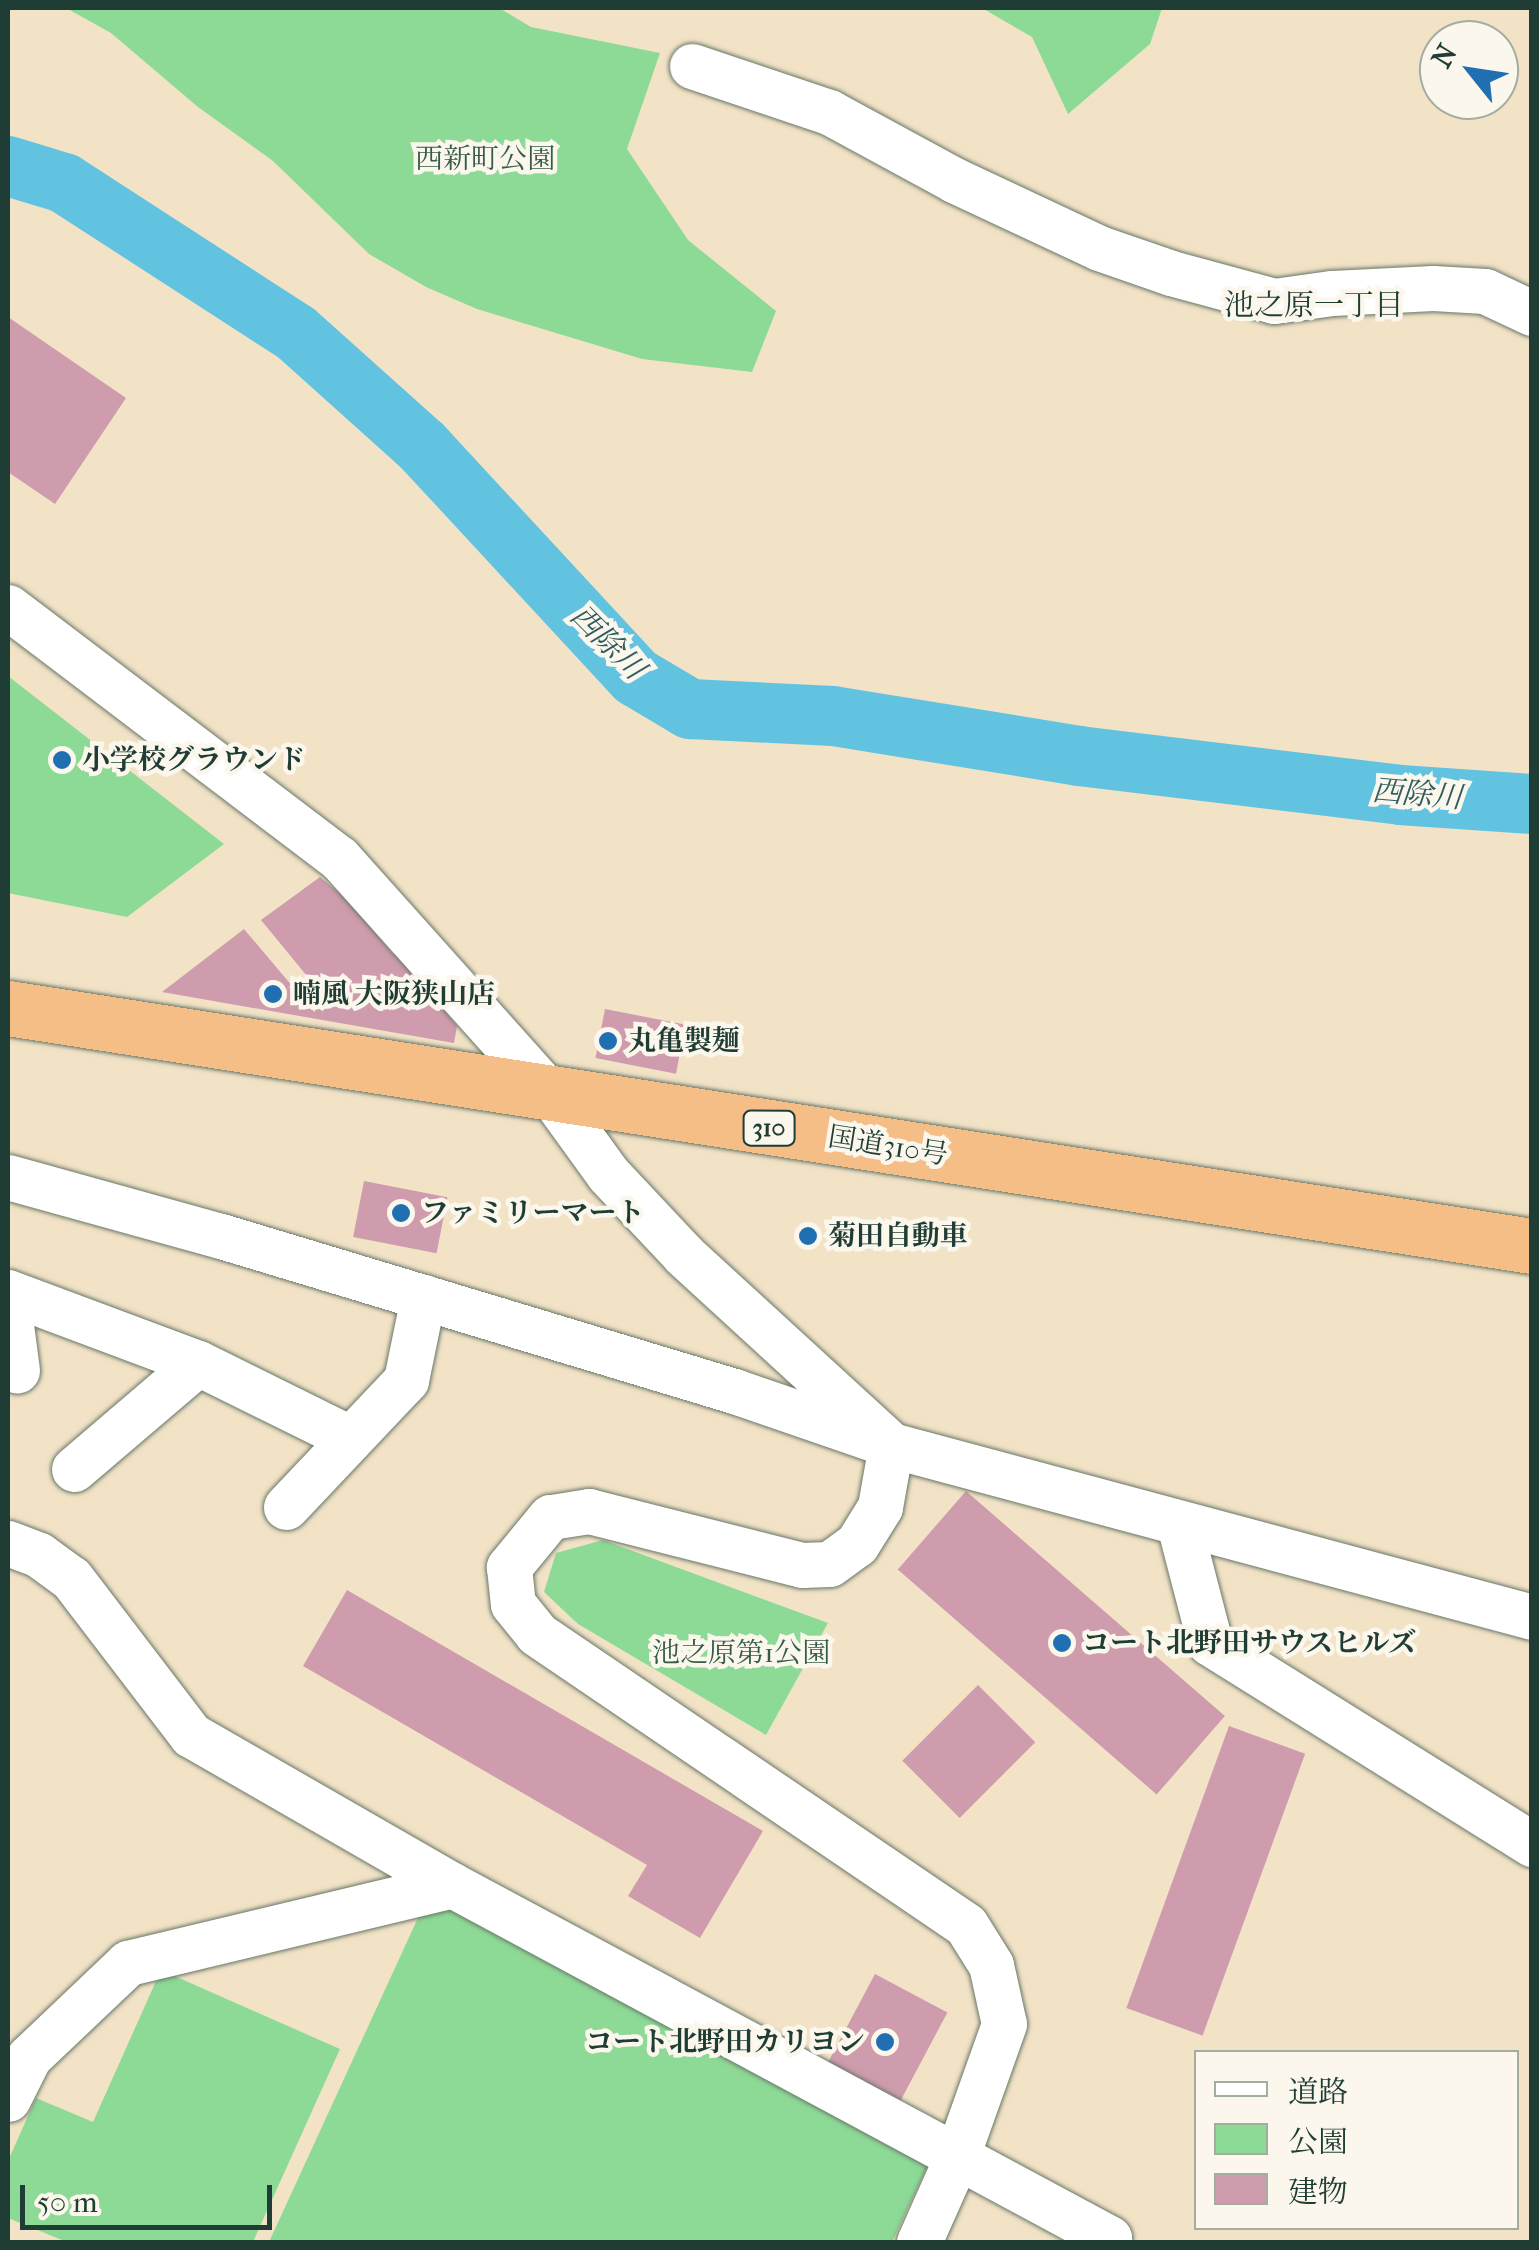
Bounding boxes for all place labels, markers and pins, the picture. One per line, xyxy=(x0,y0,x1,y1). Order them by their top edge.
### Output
place label: 小学校グラウンド xyxy=(82,743,306,777)
marker: 小学校グラウンド xyxy=(51,749,73,771)
place label: 喃風 大阪狭山店 xyxy=(293,977,495,1011)
marker: 喃風 大阪狭山店 xyxy=(262,983,284,1005)
place label: 丸亀製麺 xyxy=(628,1024,740,1058)
marker: 丸亀製麺 xyxy=(597,1030,619,1052)
place label: ファミリーマート xyxy=(421,1196,645,1230)
marker: ファミリーマート xyxy=(390,1202,412,1224)
place label: 菊田自動車 xyxy=(828,1219,968,1253)
marker: 菊田自動車 xyxy=(797,1225,819,1247)
place label: コート北野田サウスヒルズ xyxy=(1082,1626,1418,1660)
marker: コート北野田サウスヒルズ xyxy=(1051,1632,1073,1654)
place label: コート北野田カリヨン xyxy=(585,2025,865,2059)
marker: コート北野田カリヨン xyxy=(874,2031,896,2053)

